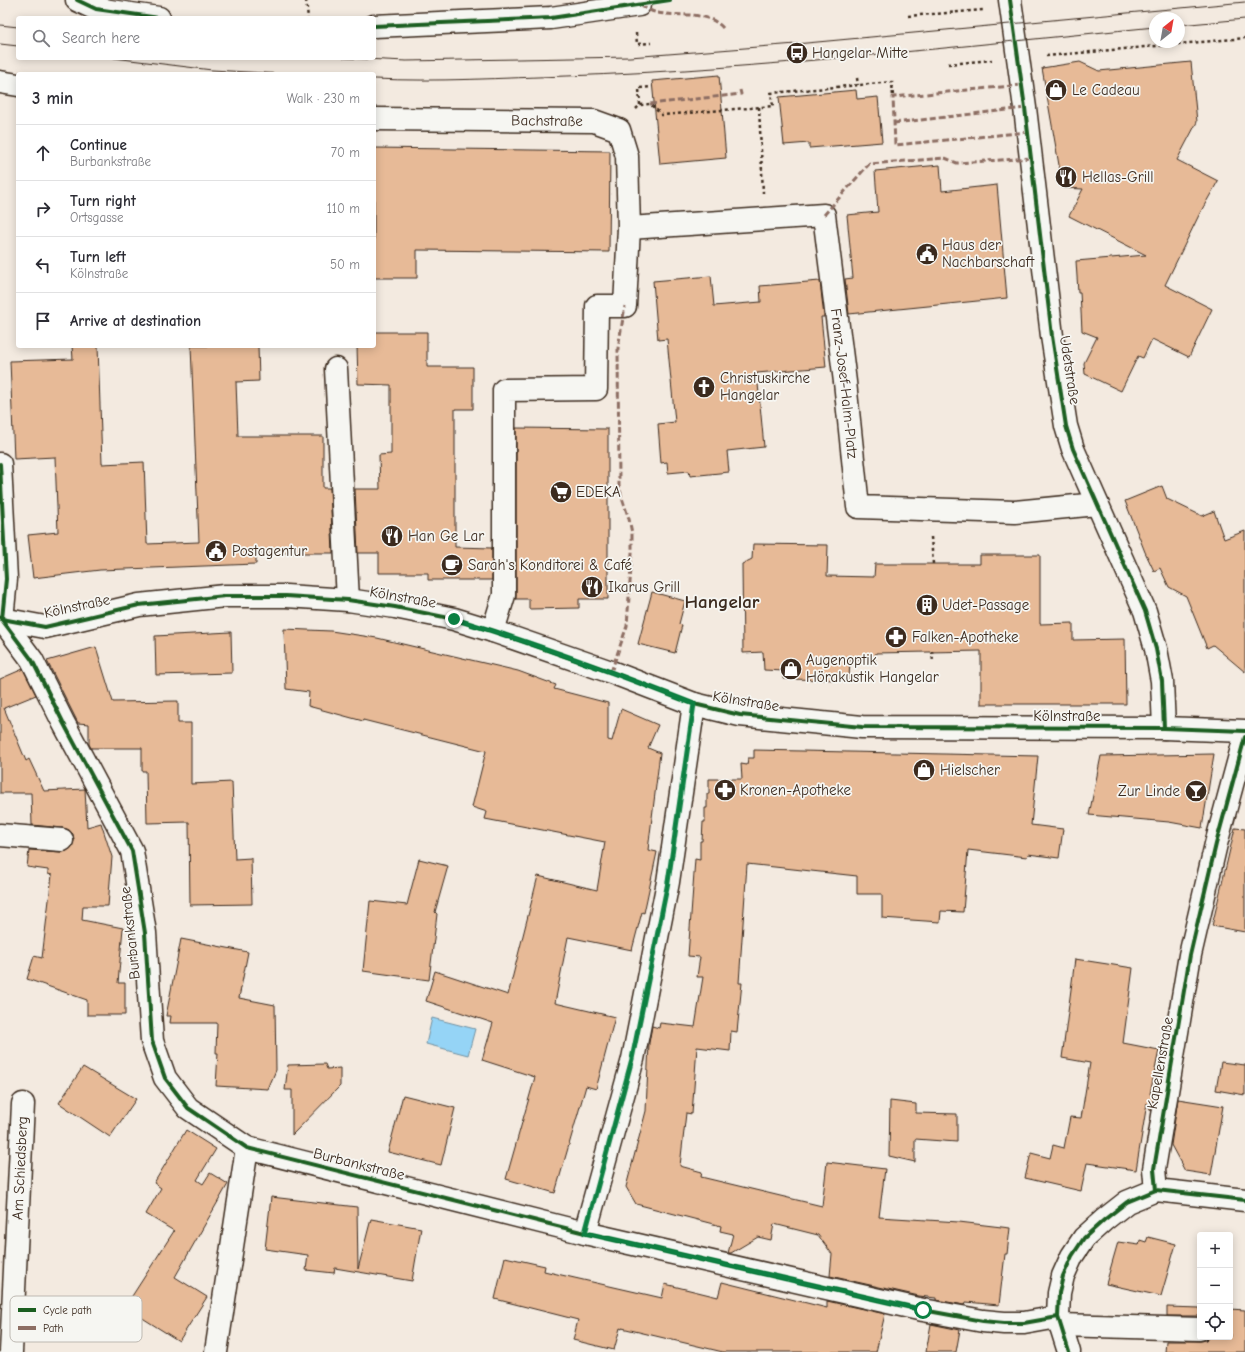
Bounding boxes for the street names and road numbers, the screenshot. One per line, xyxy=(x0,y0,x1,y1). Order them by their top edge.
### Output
street label: Bachstraße xyxy=(511,111,583,130)
street label: Franz-Josef-Halm-Platz xyxy=(827,307,862,460)
street label: Udetstraße xyxy=(1056,334,1084,406)
street label: Kölnstraße xyxy=(368,582,438,612)
street label: Kölnstraße xyxy=(42,590,112,622)
street label: Kölnstraße xyxy=(711,687,781,715)
street label: Kölnstraße xyxy=(1033,707,1101,725)
street label: Burbankstraße xyxy=(116,885,144,980)
street label: Kapellenstraße xyxy=(1143,1015,1177,1111)
street label: Am Schiedsberg xyxy=(8,1116,31,1221)
street label: Burbankstraße xyxy=(311,1144,407,1184)

